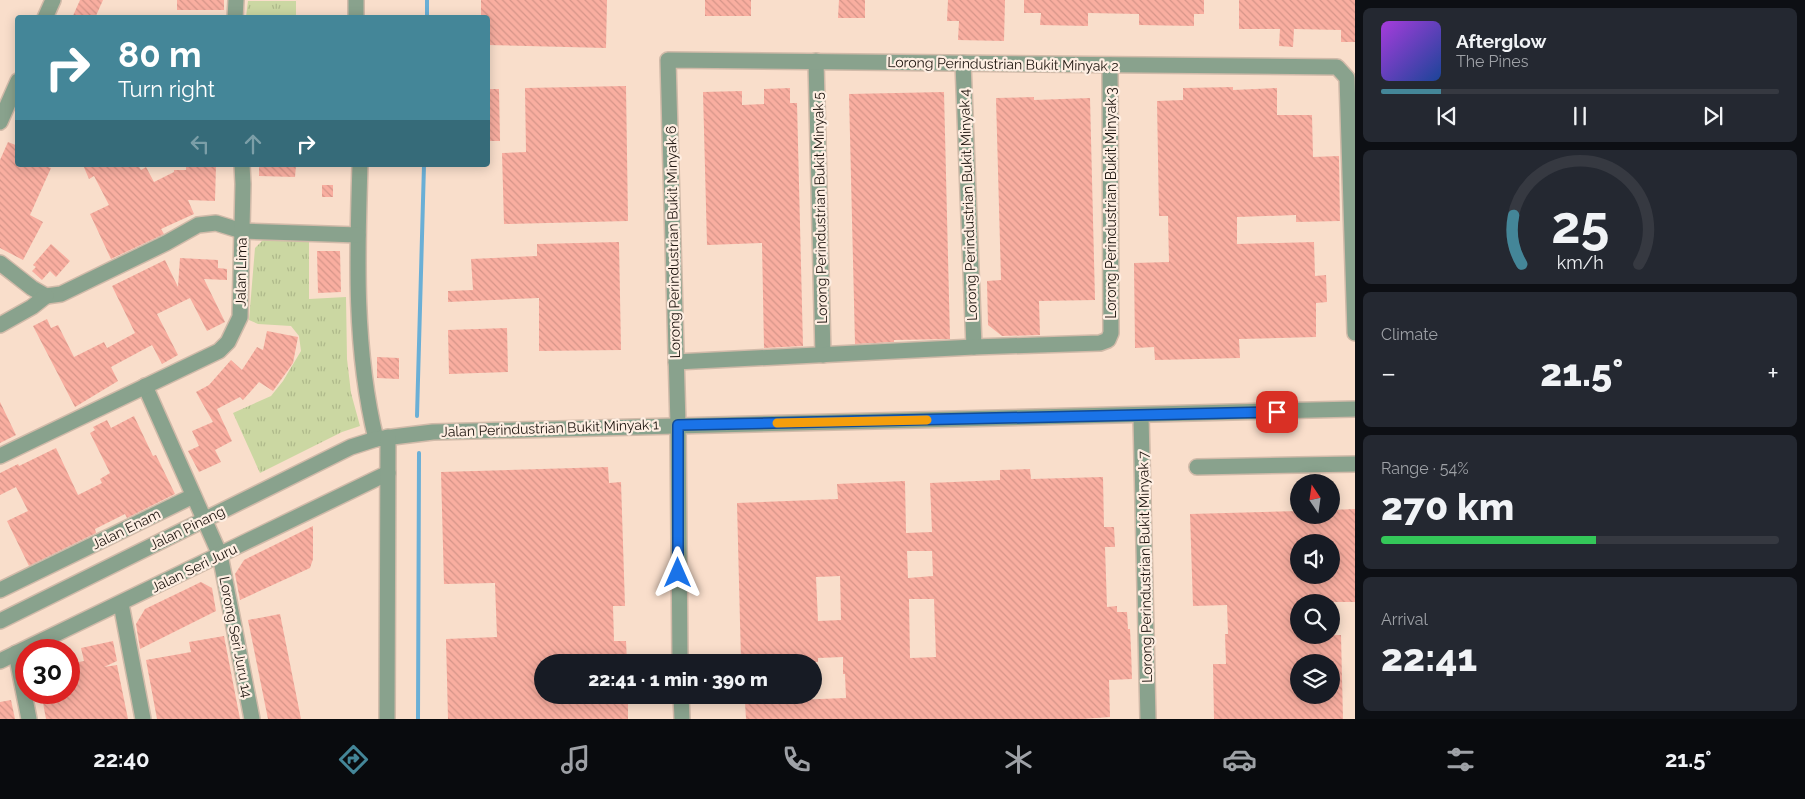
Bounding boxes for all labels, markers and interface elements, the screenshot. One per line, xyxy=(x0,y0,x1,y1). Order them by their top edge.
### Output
text: Afterglow xyxy=(1456,30,1546,52)
text: 80 m xyxy=(118,34,202,75)
icon: right xyxy=(35,35,100,100)
text: The Pines xyxy=(1456,52,1528,71)
street label: Lorong Perindustrian Bukit Minyak 2 xyxy=(887,54,1119,74)
text: Turn right xyxy=(118,76,215,102)
street label: Lorong Perindustrian Bukit Minyak 3 xyxy=(1103,87,1119,319)
street label: Lorong Perindustrian Bukit Minyak 4 xyxy=(956,89,980,321)
street label: Lorong Perindustrian Bukit Minyak 5 xyxy=(810,92,830,324)
icon: previous xyxy=(1433,102,1461,130)
icon: pause xyxy=(1566,102,1594,130)
icon: next xyxy=(1699,102,1727,130)
street label: Lorong Perindustrian Bukit Minyak 6 xyxy=(663,126,683,358)
icon: left xyxy=(186,130,214,158)
icon: ahead xyxy=(239,130,267,158)
icon: right xyxy=(292,130,320,158)
text: 25 xyxy=(1551,194,1609,255)
street label: Jalan Lima xyxy=(232,237,250,307)
text: km/h xyxy=(1556,252,1604,273)
text: Climate xyxy=(1381,325,1438,344)
text: 21.5° xyxy=(1540,350,1623,395)
text: − xyxy=(1381,357,1396,390)
text: + xyxy=(1767,357,1779,390)
pin xyxy=(1256,391,1298,433)
icon: arrive xyxy=(1263,398,1291,426)
street label: Jalan Perindustrian Bukit Minyak 1 xyxy=(441,416,659,440)
street label: Lorong Perindustrian Bukit Minyak 7 xyxy=(1135,451,1155,683)
text: Range · 54% xyxy=(1381,459,1469,478)
north arrow xyxy=(1290,474,1340,524)
map controls xyxy=(1290,474,1340,704)
text: 270 km xyxy=(1381,484,1514,529)
street label: Jalan Pinang xyxy=(147,503,227,553)
street label: Jalan Enam xyxy=(89,505,163,553)
button: sound xyxy=(1290,534,1340,584)
street label: Jalan Seri Juru xyxy=(148,540,240,596)
position arrow xyxy=(651,546,703,598)
street label: Lorong Seri Juru 14 xyxy=(216,575,256,699)
button: search xyxy=(1290,594,1340,644)
text: Arrival xyxy=(1381,610,1428,629)
text: 22:41 xyxy=(1381,635,1477,680)
speed limit sign: 30 xyxy=(15,639,80,704)
button: layers xyxy=(1290,654,1340,704)
text: 22:41 · 1 min · 390 m xyxy=(588,668,768,690)
icon: directions xyxy=(336,742,371,777)
icon: music xyxy=(558,742,593,777)
icon: phone xyxy=(779,742,814,777)
icon: climate xyxy=(1001,742,1036,777)
icon: car xyxy=(1222,742,1257,777)
icon: filters xyxy=(1443,742,1478,777)
text: 22:40 xyxy=(93,746,150,772)
text: 21.5° xyxy=(1665,746,1712,772)

